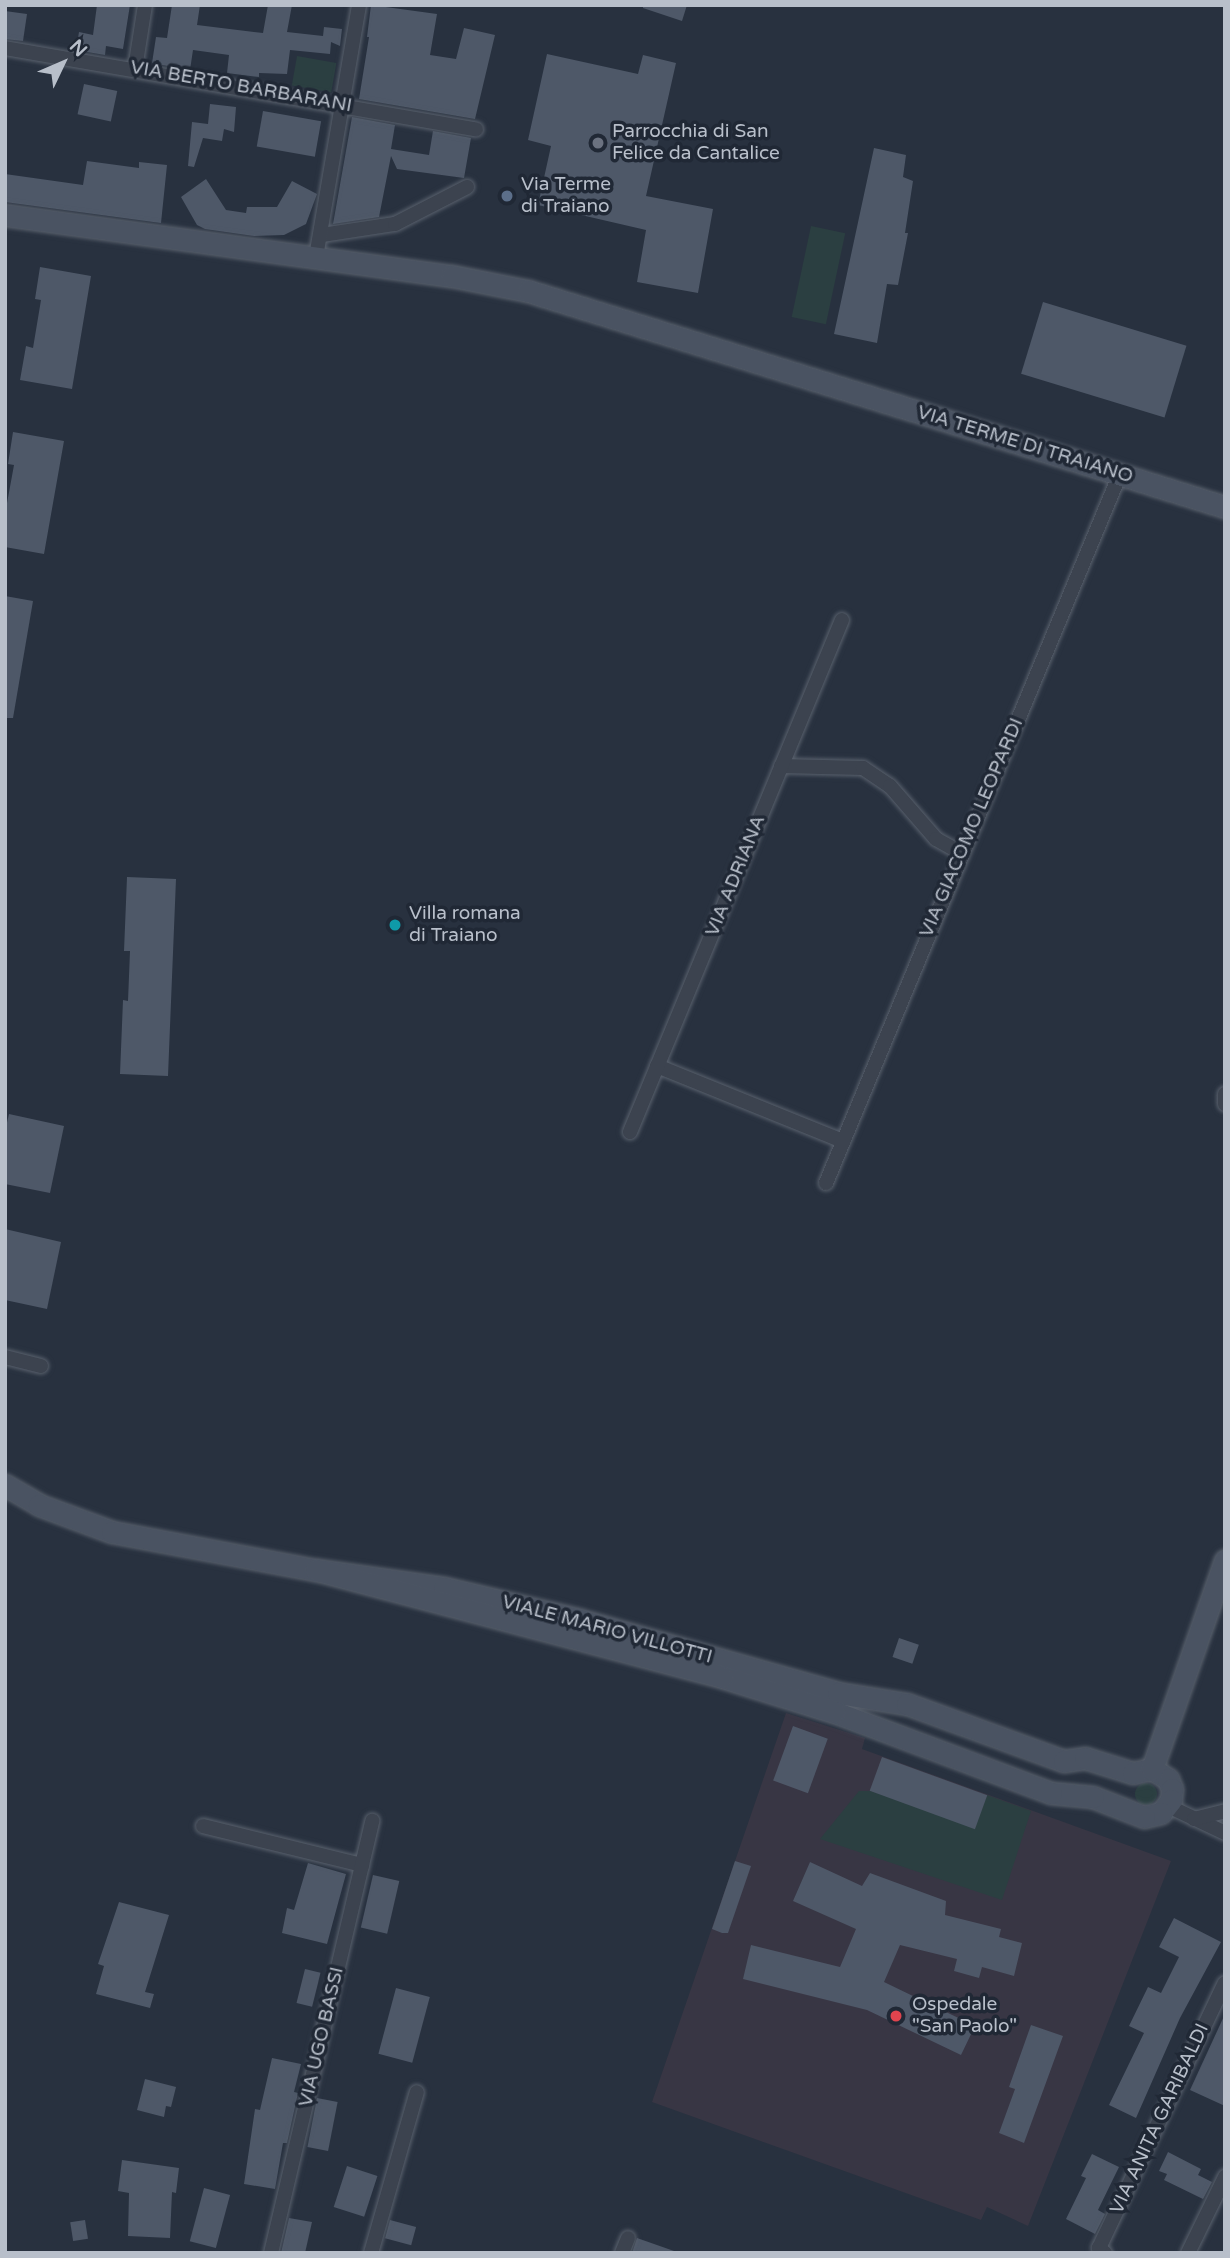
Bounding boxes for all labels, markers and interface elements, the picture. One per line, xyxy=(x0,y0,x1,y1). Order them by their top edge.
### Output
north arrow xyxy=(28,28,98,98)
text: N xyxy=(65,35,91,62)
street label: VIA BERTO BARBARANI xyxy=(128,56,354,118)
place label: Parrocchia di San Felice da Cantalice xyxy=(612,121,780,165)
marker: Parrocchia di San Felice da Cantalice xyxy=(590,135,606,151)
place label: Via Terme di Traiano xyxy=(521,174,611,218)
marker: Via Terme di Traiano xyxy=(499,188,515,204)
street label: VIA TERME DI TRAIANO xyxy=(914,401,1136,489)
street label: VIA GIACOMO LEOPARDI xyxy=(915,715,1029,941)
street label: VIA ADRIANA xyxy=(701,812,771,940)
place label: Villa romana di Traiano xyxy=(409,903,521,947)
marker: Villa romana di Traiano xyxy=(387,917,403,933)
street label: VIALE MARIO VILLOTTI xyxy=(499,1591,715,1669)
street label: VIA UGO BASSI xyxy=(295,1965,349,2109)
place label: Ospedale "San Paolo" xyxy=(912,1994,1017,2038)
marker: Ospedale "San Paolo" xyxy=(886,2006,906,2026)
street label: VIA ANITA GARIBALDI xyxy=(1106,2020,1214,2218)

